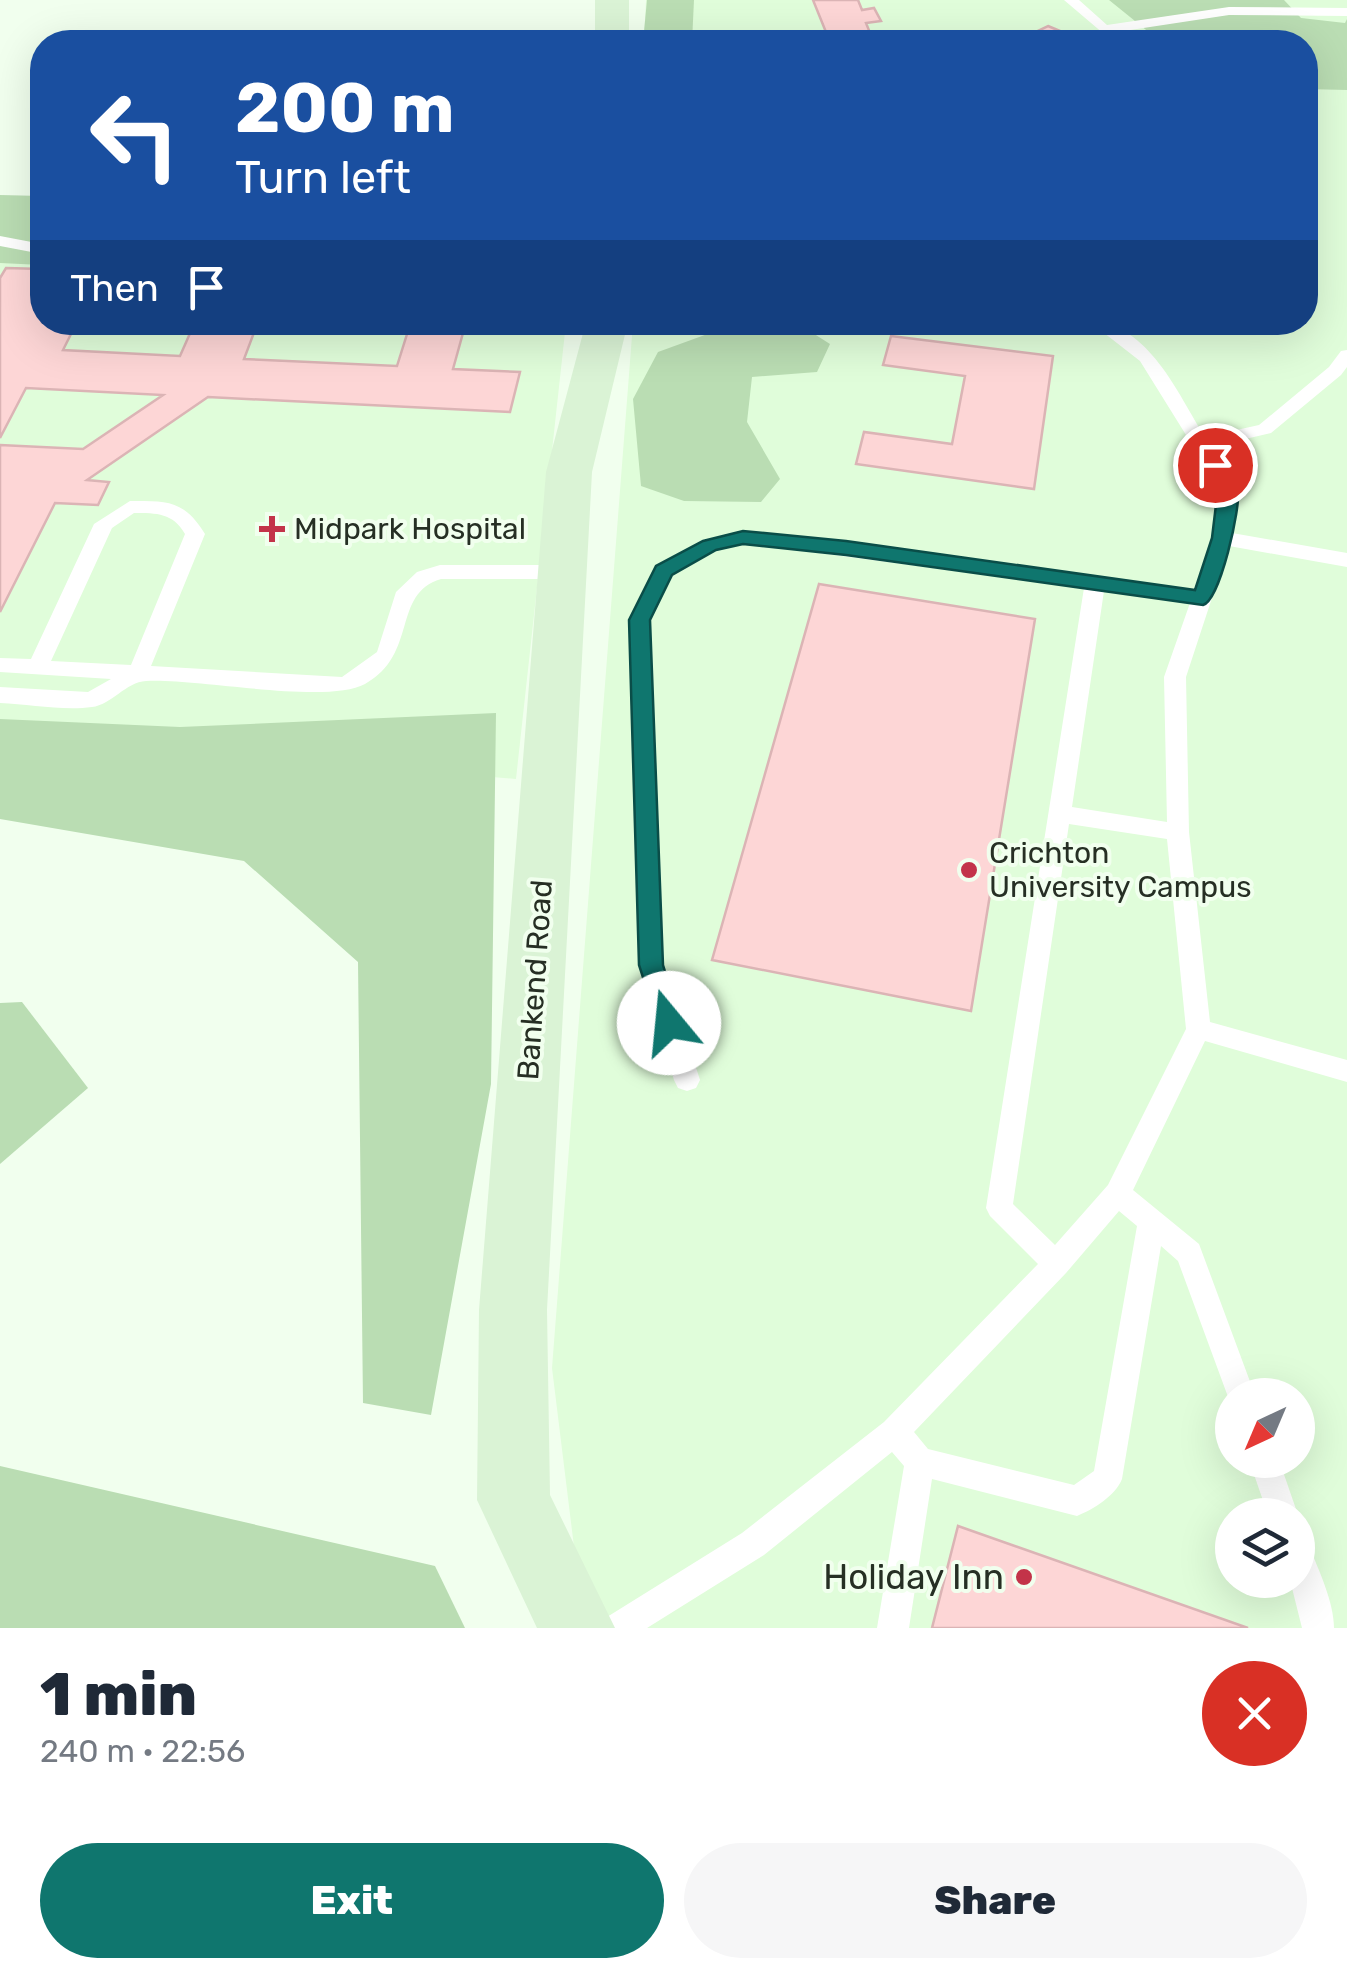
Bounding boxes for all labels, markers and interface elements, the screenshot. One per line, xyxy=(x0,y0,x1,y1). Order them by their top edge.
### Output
text: 200 m xyxy=(235,67,455,150)
icon: left xyxy=(70,70,200,200)
text: Turn left xyxy=(235,151,411,204)
icon: arrive xyxy=(179,260,234,315)
text: Then xyxy=(70,265,159,311)
pin xyxy=(1173,423,1258,508)
icon: arrive xyxy=(1188,438,1243,493)
place label: Midpark Hospital xyxy=(294,511,526,547)
marker: Midpark Hospital xyxy=(259,516,285,542)
place label: Crichton University Campus xyxy=(989,835,1252,905)
marker: Crichton University Campus xyxy=(958,859,980,881)
street label: Bankend Road xyxy=(510,879,560,1081)
position arrow xyxy=(617,971,721,1075)
north arrow xyxy=(1215,1378,1315,1478)
map controls xyxy=(1215,1378,1315,1598)
button: layers xyxy=(1215,1498,1315,1598)
place label: Holiday Inn xyxy=(823,1556,1004,1598)
marker: Holiday Inn xyxy=(1013,1566,1035,1588)
text: 1 min xyxy=(40,1659,197,1730)
button: close xyxy=(1202,1661,1307,1766)
text: 240 m · 22:56 xyxy=(40,1732,245,1770)
button: Exit xyxy=(40,1843,664,1958)
button: Share xyxy=(684,1843,1307,1958)

